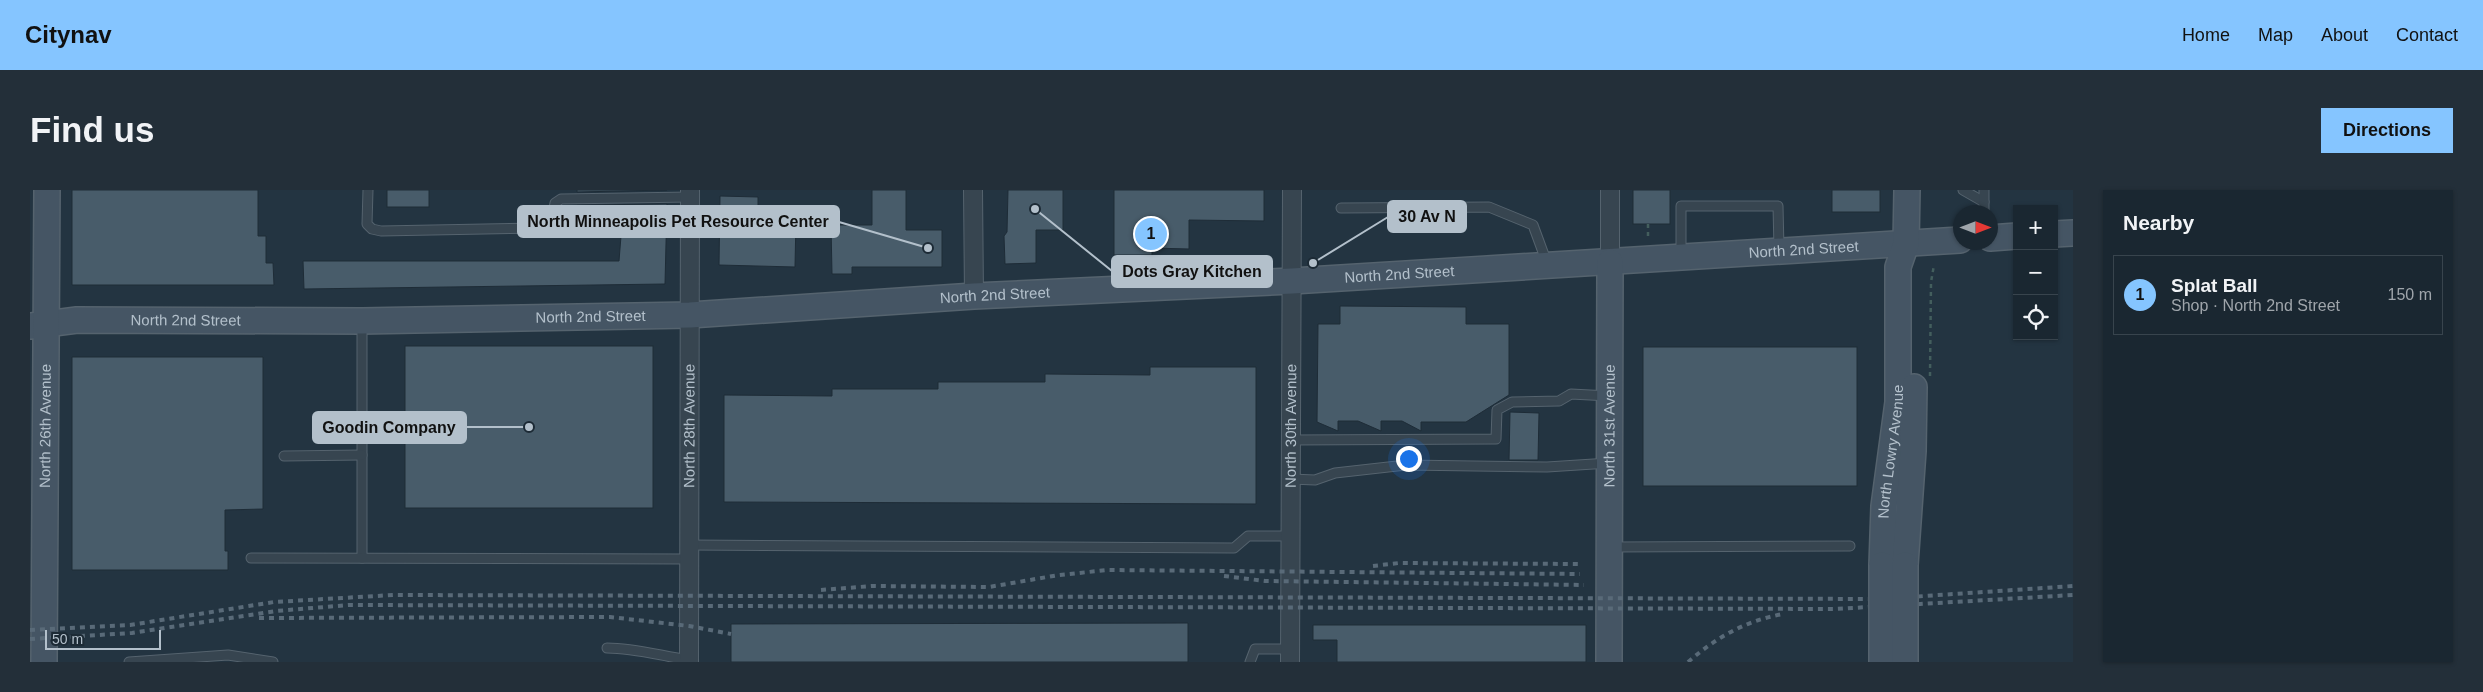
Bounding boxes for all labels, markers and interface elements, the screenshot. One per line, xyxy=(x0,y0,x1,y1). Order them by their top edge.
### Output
text: Citynav xyxy=(25,21,112,48)
text: Home xyxy=(2182,25,2230,45)
text: Map xyxy=(2258,25,2293,45)
text: About xyxy=(2321,25,2368,45)
text: Contact xyxy=(2396,25,2458,45)
button: Directions xyxy=(2321,108,2453,153)
text: Find us xyxy=(30,110,154,149)
callout: 30 Av N xyxy=(1388,201,1466,232)
north arrow xyxy=(1953,205,1998,250)
map controls xyxy=(2013,205,2058,340)
button: + xyxy=(2013,205,2058,250)
callout: North Minneapolis Pet Resource Center xyxy=(518,206,839,237)
text: 30 Av N xyxy=(1398,208,1456,225)
text: Nearby xyxy=(2123,211,2194,234)
text: North Minneapolis Pet Resource Center xyxy=(527,213,829,230)
pin: 1 xyxy=(1135,215,1167,253)
street label: North 2nd Street xyxy=(1748,237,1860,261)
button: − xyxy=(2013,250,2058,295)
callout: Dots Gray Kitchen xyxy=(1112,256,1272,287)
street label: North 2nd Street xyxy=(1344,262,1456,286)
text: Dots Gray Kitchen xyxy=(1122,263,1262,280)
text: Splat Ball xyxy=(2171,275,2258,296)
street label: North 2nd Street xyxy=(939,283,1051,306)
text: 1 xyxy=(2136,286,2144,303)
text: 150 m xyxy=(2388,286,2432,303)
button: locate xyxy=(2013,295,2058,340)
text: Shop · North 2nd Street xyxy=(2171,297,2340,314)
street label: North 2nd Street xyxy=(535,307,647,326)
street label: North 2nd Street xyxy=(131,311,242,329)
street label: North 26th Avenue xyxy=(36,364,54,488)
street label: North 28th Avenue xyxy=(680,364,698,488)
street label: North 30th Avenue xyxy=(1282,364,1299,488)
street label: North 31st Avenue xyxy=(1600,364,1618,488)
street label: North Lowry Avenue xyxy=(1875,385,1906,519)
callout: Goodin Company xyxy=(313,412,466,443)
text: Goodin Company xyxy=(322,419,456,436)
your location xyxy=(1396,446,1422,472)
scale bar xyxy=(45,627,161,650)
text: 50 m xyxy=(52,631,83,647)

